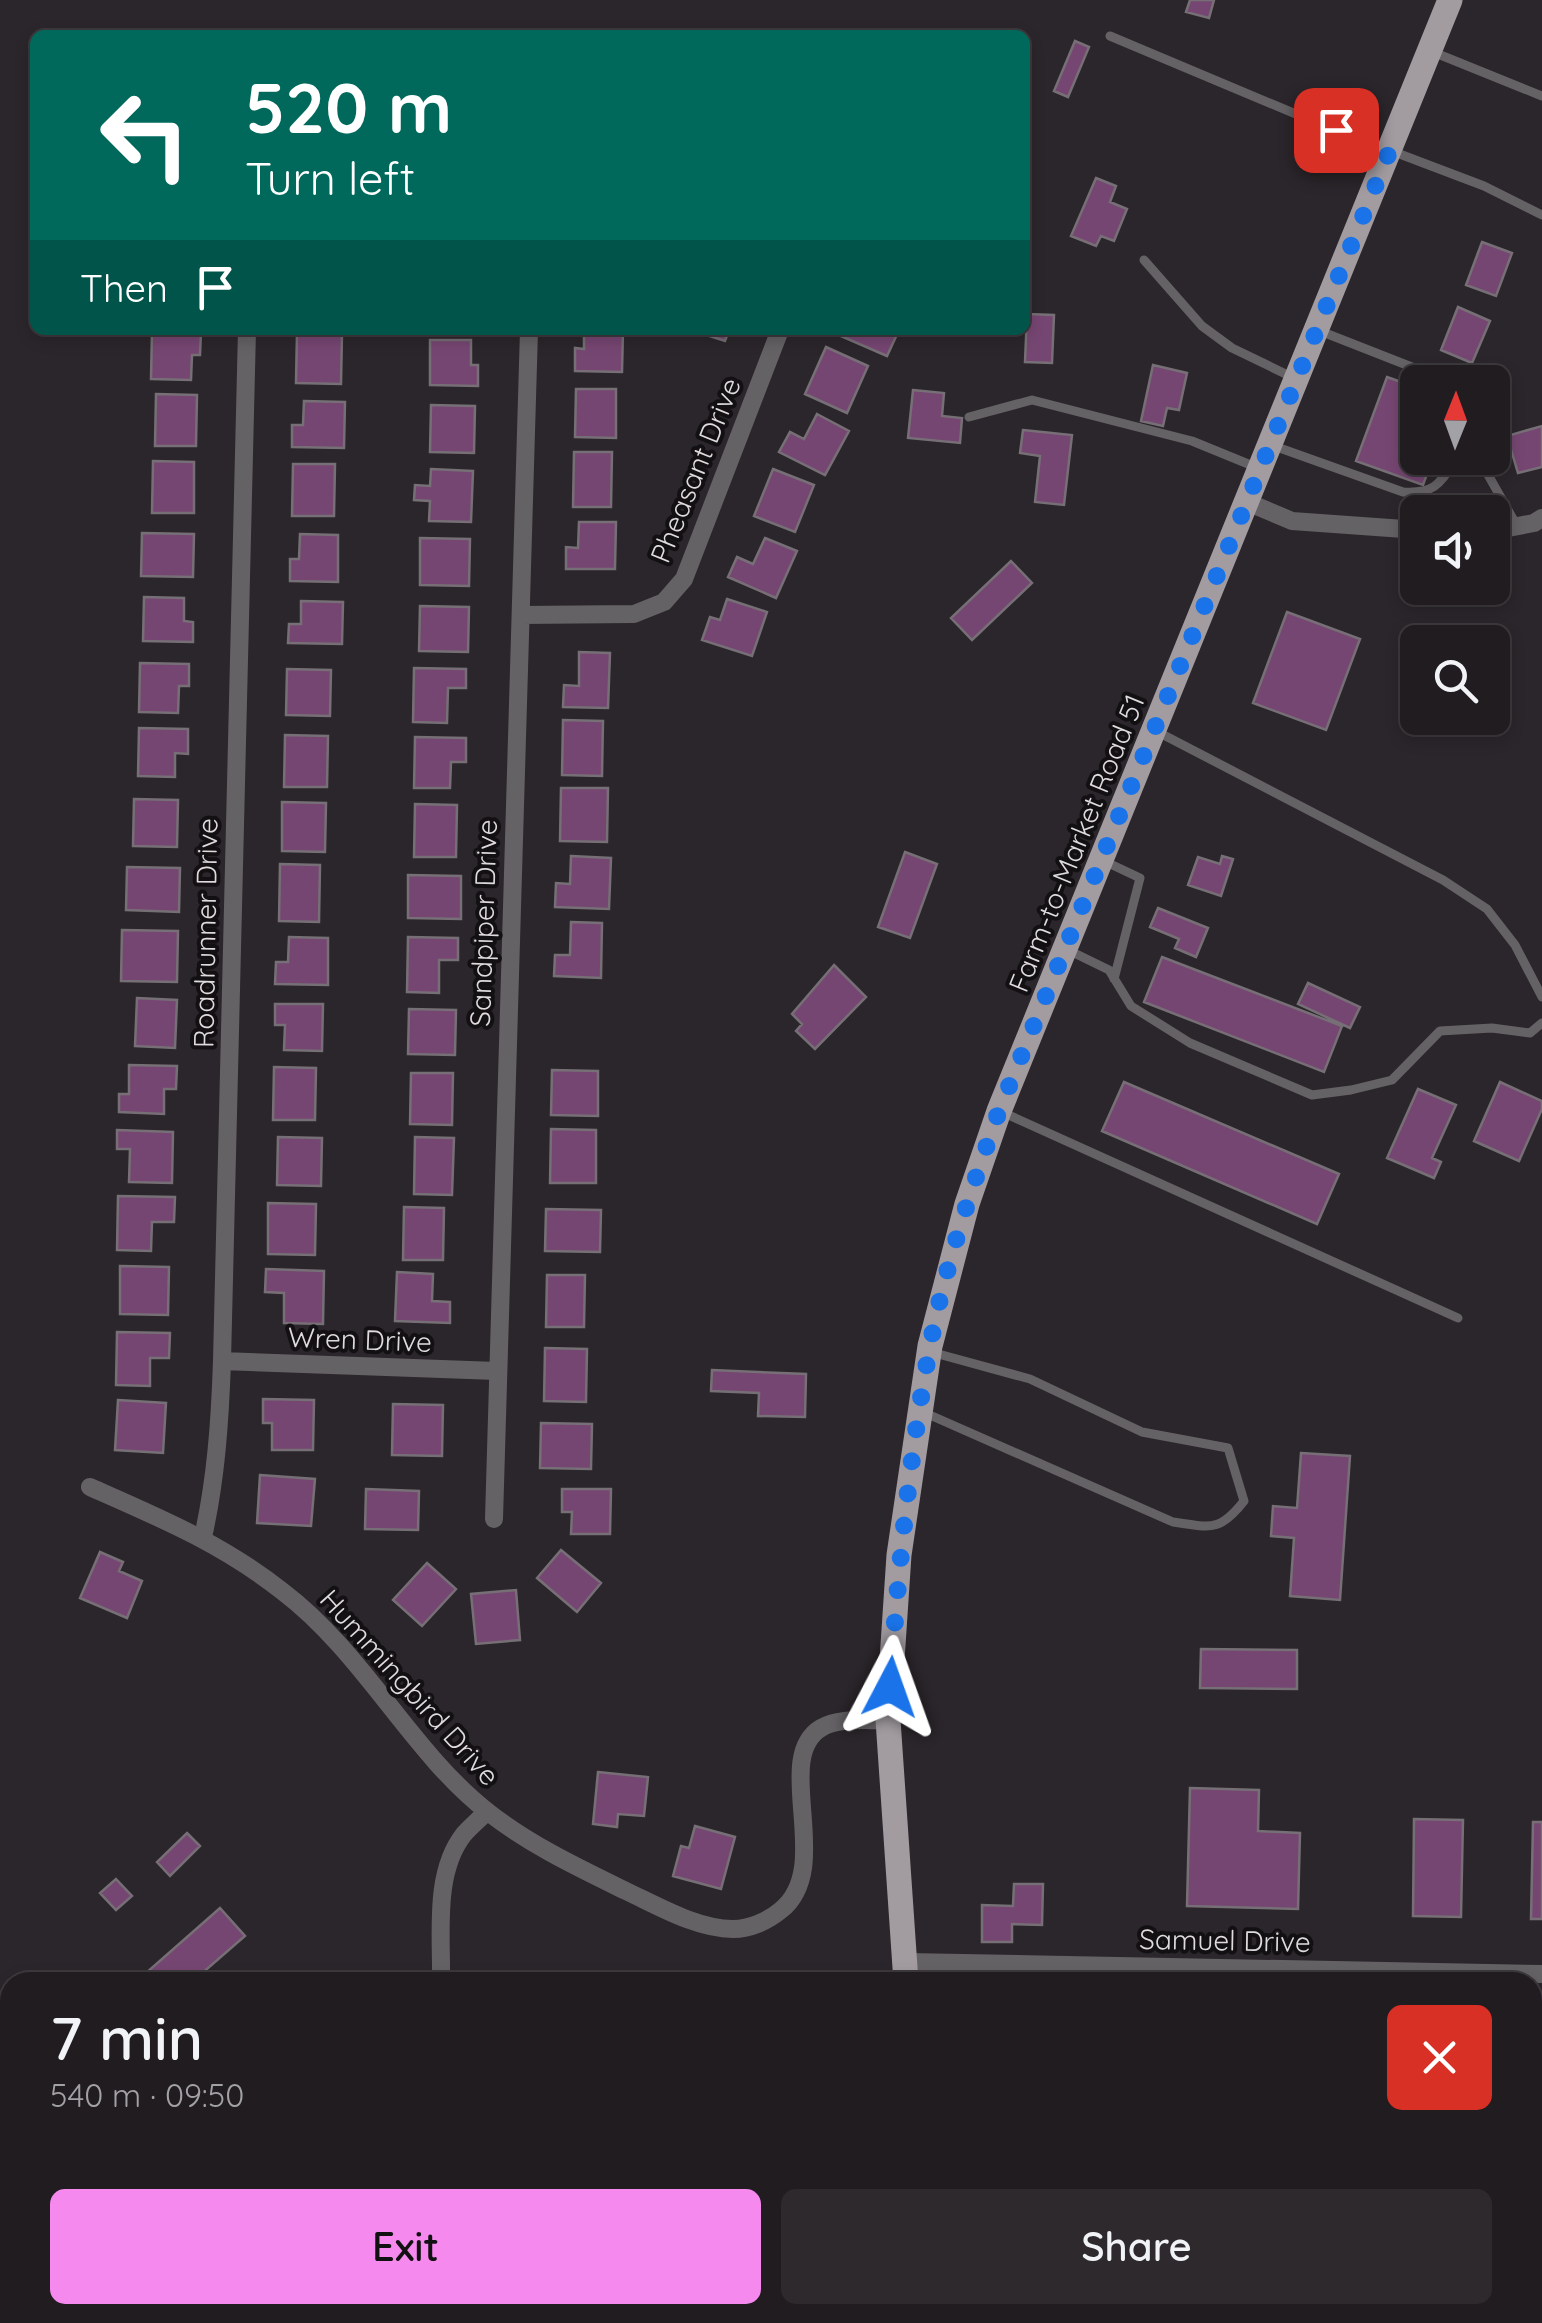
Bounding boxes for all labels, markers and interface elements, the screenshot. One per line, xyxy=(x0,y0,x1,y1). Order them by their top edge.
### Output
text: 520 m xyxy=(245,63,452,151)
icon: left xyxy=(80,70,210,200)
pin xyxy=(1294,88,1379,173)
icon: arrive xyxy=(1309,103,1364,158)
text: Turn left xyxy=(245,150,415,206)
icon: arrive xyxy=(188,260,243,315)
text: Then xyxy=(80,264,168,312)
north arrow xyxy=(1400,365,1510,475)
map controls xyxy=(1400,365,1510,735)
street label: Pheasant Drive xyxy=(642,372,748,568)
button: sound xyxy=(1400,495,1510,605)
button: search xyxy=(1400,625,1510,735)
street label: Farm-to-Market Road 51 xyxy=(1000,689,1152,997)
street label: Roadrunner Drive xyxy=(185,818,225,1048)
street label: Sandpiper Drive xyxy=(462,819,504,1027)
street label: Wren Drive xyxy=(287,1319,433,1359)
street label: Hummingbird Drive xyxy=(313,1582,507,1792)
position arrow xyxy=(838,1635,942,1739)
street label: Samuel Drive xyxy=(1139,1921,1311,1959)
text: 7 min xyxy=(50,2000,203,2075)
button: close xyxy=(1387,2005,1492,2110)
text: 540 m · 09:50 xyxy=(50,2075,244,2115)
button: Exit xyxy=(50,2189,761,2304)
button: Share xyxy=(781,2189,1492,2304)

